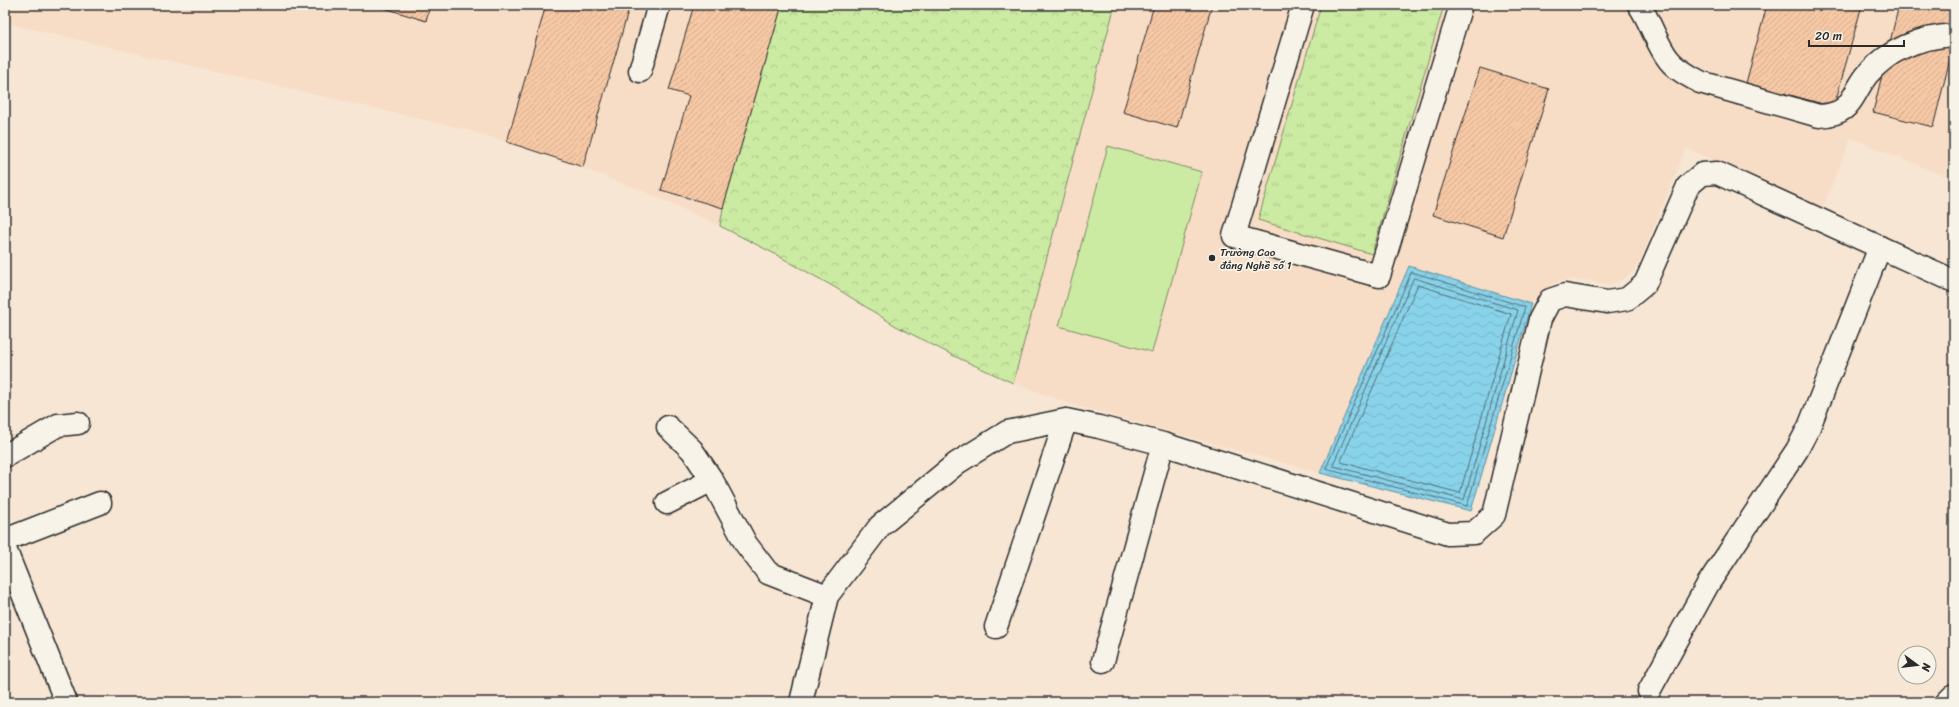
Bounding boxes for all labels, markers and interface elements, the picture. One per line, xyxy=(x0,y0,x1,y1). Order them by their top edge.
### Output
scale bar xyxy=(1809,22,1904,48)
text: 20 m xyxy=(1815,25,1842,47)
place label: Trường Cao đẳng Nghề số 1 xyxy=(1220,243,1292,275)
marker: Trường Cao đẳng Nghề số 1 xyxy=(1207,253,1217,263)
north arrow xyxy=(1897,645,1937,685)
text: N xyxy=(1916,660,1937,674)

